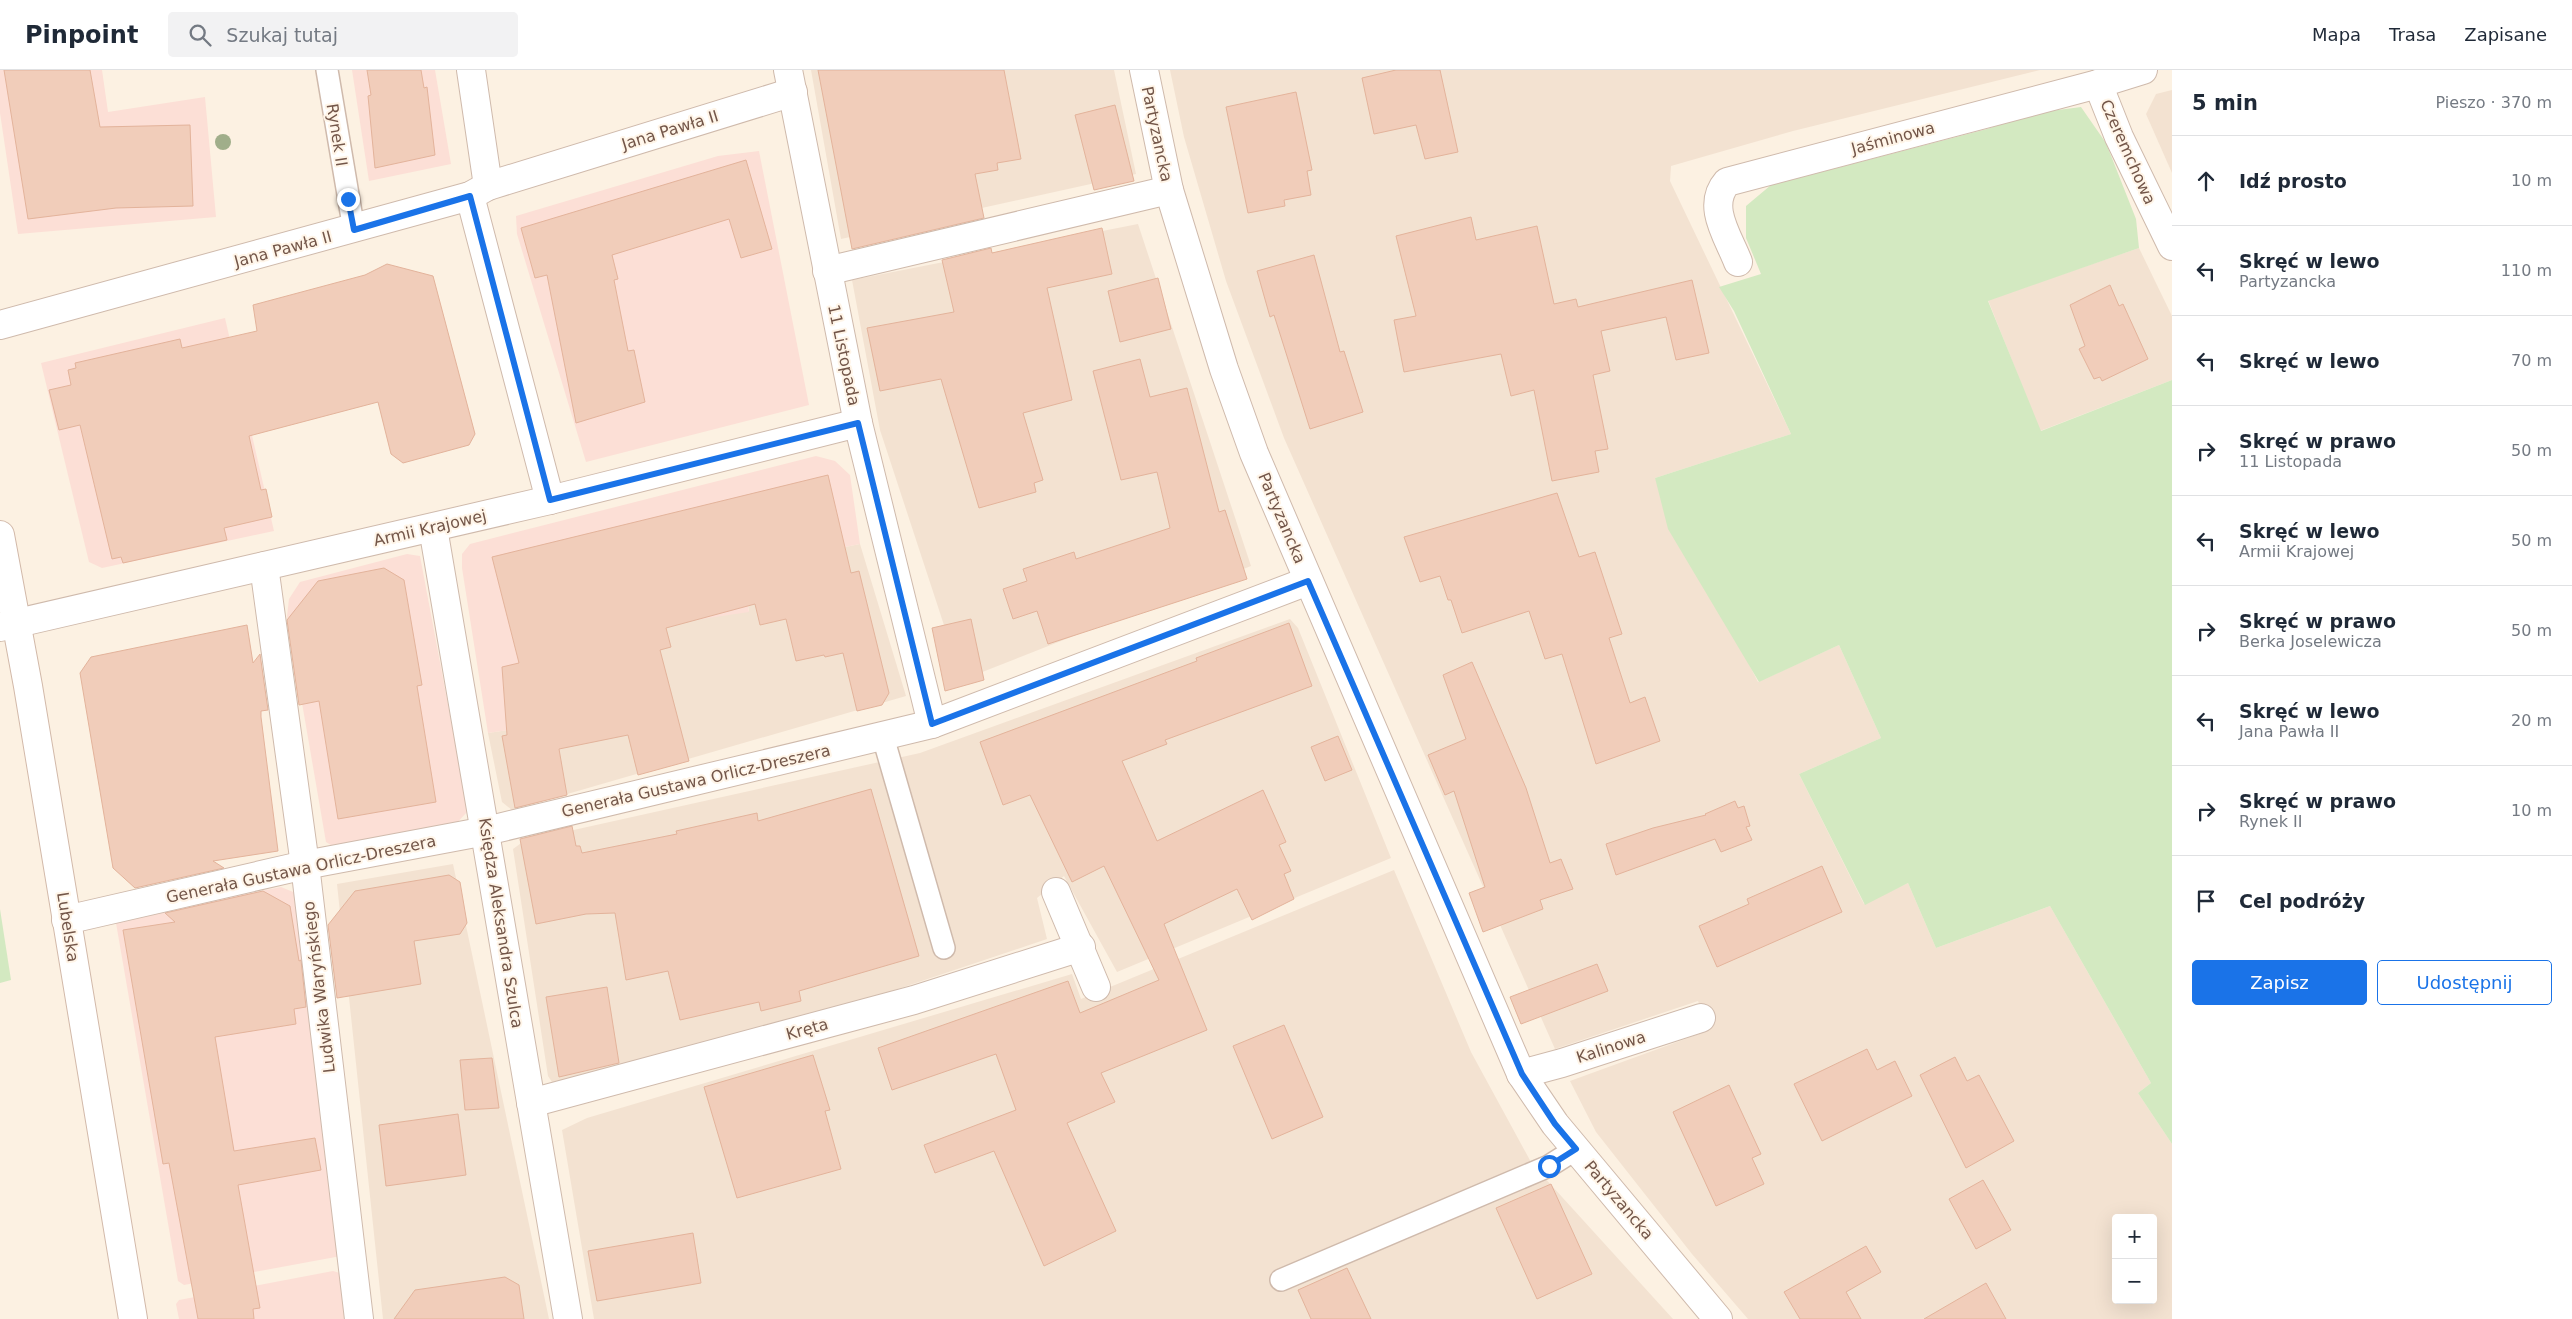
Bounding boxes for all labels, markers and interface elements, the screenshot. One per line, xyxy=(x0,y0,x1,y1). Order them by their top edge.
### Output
search box xyxy=(168,12,518,57)
text: Pinpoint xyxy=(25,21,138,49)
icon: search xyxy=(186,21,214,49)
text: Szukaj tutaj xyxy=(226,24,338,46)
text: Mapa xyxy=(2312,24,2361,45)
text: Trasa xyxy=(2389,24,2436,45)
text: Zapisane xyxy=(2464,24,2547,45)
street label: Partyzancka xyxy=(1138,85,1176,183)
text: 5 min xyxy=(2192,91,2258,115)
text: Pieszo · 370 m xyxy=(2435,93,2552,112)
street label: Czeremchowa xyxy=(2096,97,2160,207)
street label: Rynek II xyxy=(323,102,351,168)
street label: Jana Pawła II xyxy=(618,106,721,154)
street label: Jaśminowa xyxy=(1848,118,1937,159)
icon: ahead xyxy=(2192,167,2220,195)
text: Idź prosto xyxy=(2239,170,2347,192)
text: 10 m xyxy=(2511,171,2552,190)
route end xyxy=(337,188,360,211)
street label: Jana Pawła II xyxy=(231,227,334,271)
text: Skręć w lewo xyxy=(2239,250,2380,272)
icon: left xyxy=(2192,257,2220,285)
text: 110 m xyxy=(2501,261,2552,280)
text: Partyzancka xyxy=(2239,272,2336,291)
street label: 11 Listopada xyxy=(824,303,864,407)
icon: left xyxy=(2192,347,2220,375)
text: Skręć w lewo xyxy=(2239,350,2380,372)
text: 70 m xyxy=(2511,351,2552,370)
text: Skręć w prawo xyxy=(2239,430,2396,452)
icon: right xyxy=(2192,437,2220,465)
text: 50 m xyxy=(2511,441,2552,460)
text: 11 Listopada xyxy=(2239,452,2342,471)
street label: Partyzancka xyxy=(1254,470,1310,566)
street label: Armii Krajowej xyxy=(372,506,488,550)
text: Skręć w lewo xyxy=(2239,520,2380,542)
icon: left xyxy=(2192,527,2220,555)
text: 50 m xyxy=(2511,531,2552,550)
text: Armii Krajowej xyxy=(2239,542,2354,561)
text: Skręć w prawo xyxy=(2239,610,2396,632)
icon: right xyxy=(2192,617,2220,645)
text: 50 m xyxy=(2511,621,2552,640)
text: Berka Joselewicza xyxy=(2239,632,2382,651)
text: Skręć w lewo xyxy=(2239,700,2380,722)
icon: left xyxy=(2192,707,2220,735)
text: 20 m xyxy=(2511,711,2552,730)
text: Jana Pawła II xyxy=(2239,722,2339,741)
street label: Generała Gustawa Orlicz-Dreszera xyxy=(560,741,832,821)
text: Skręć w prawo xyxy=(2239,790,2396,812)
icon: right xyxy=(2192,797,2220,825)
text: 10 m xyxy=(2511,801,2552,820)
text: Rynek II xyxy=(2239,812,2302,831)
street label: Księdza Aleksandra Szulca xyxy=(475,816,527,1030)
street label: Generała Gustawa Orlicz-Dreszera xyxy=(164,831,438,907)
icon: arrive xyxy=(2192,887,2220,915)
text: Cel podróży xyxy=(2239,890,2365,912)
street label: Lubelska xyxy=(53,891,83,963)
street label: Ludwika Waryńskiego xyxy=(299,900,339,1074)
button: Zapisz xyxy=(2192,960,2367,1005)
button: Udostępnij xyxy=(2377,960,2552,1005)
street label: Kręta xyxy=(784,1014,830,1044)
street label: Kalinowa xyxy=(1574,1027,1648,1067)
route start xyxy=(1538,1155,1561,1178)
street label: Partyzancka xyxy=(1581,1157,1657,1243)
map controls xyxy=(2112,1214,2157,1304)
button: + xyxy=(2112,1214,2157,1259)
button: − xyxy=(2112,1259,2157,1304)

